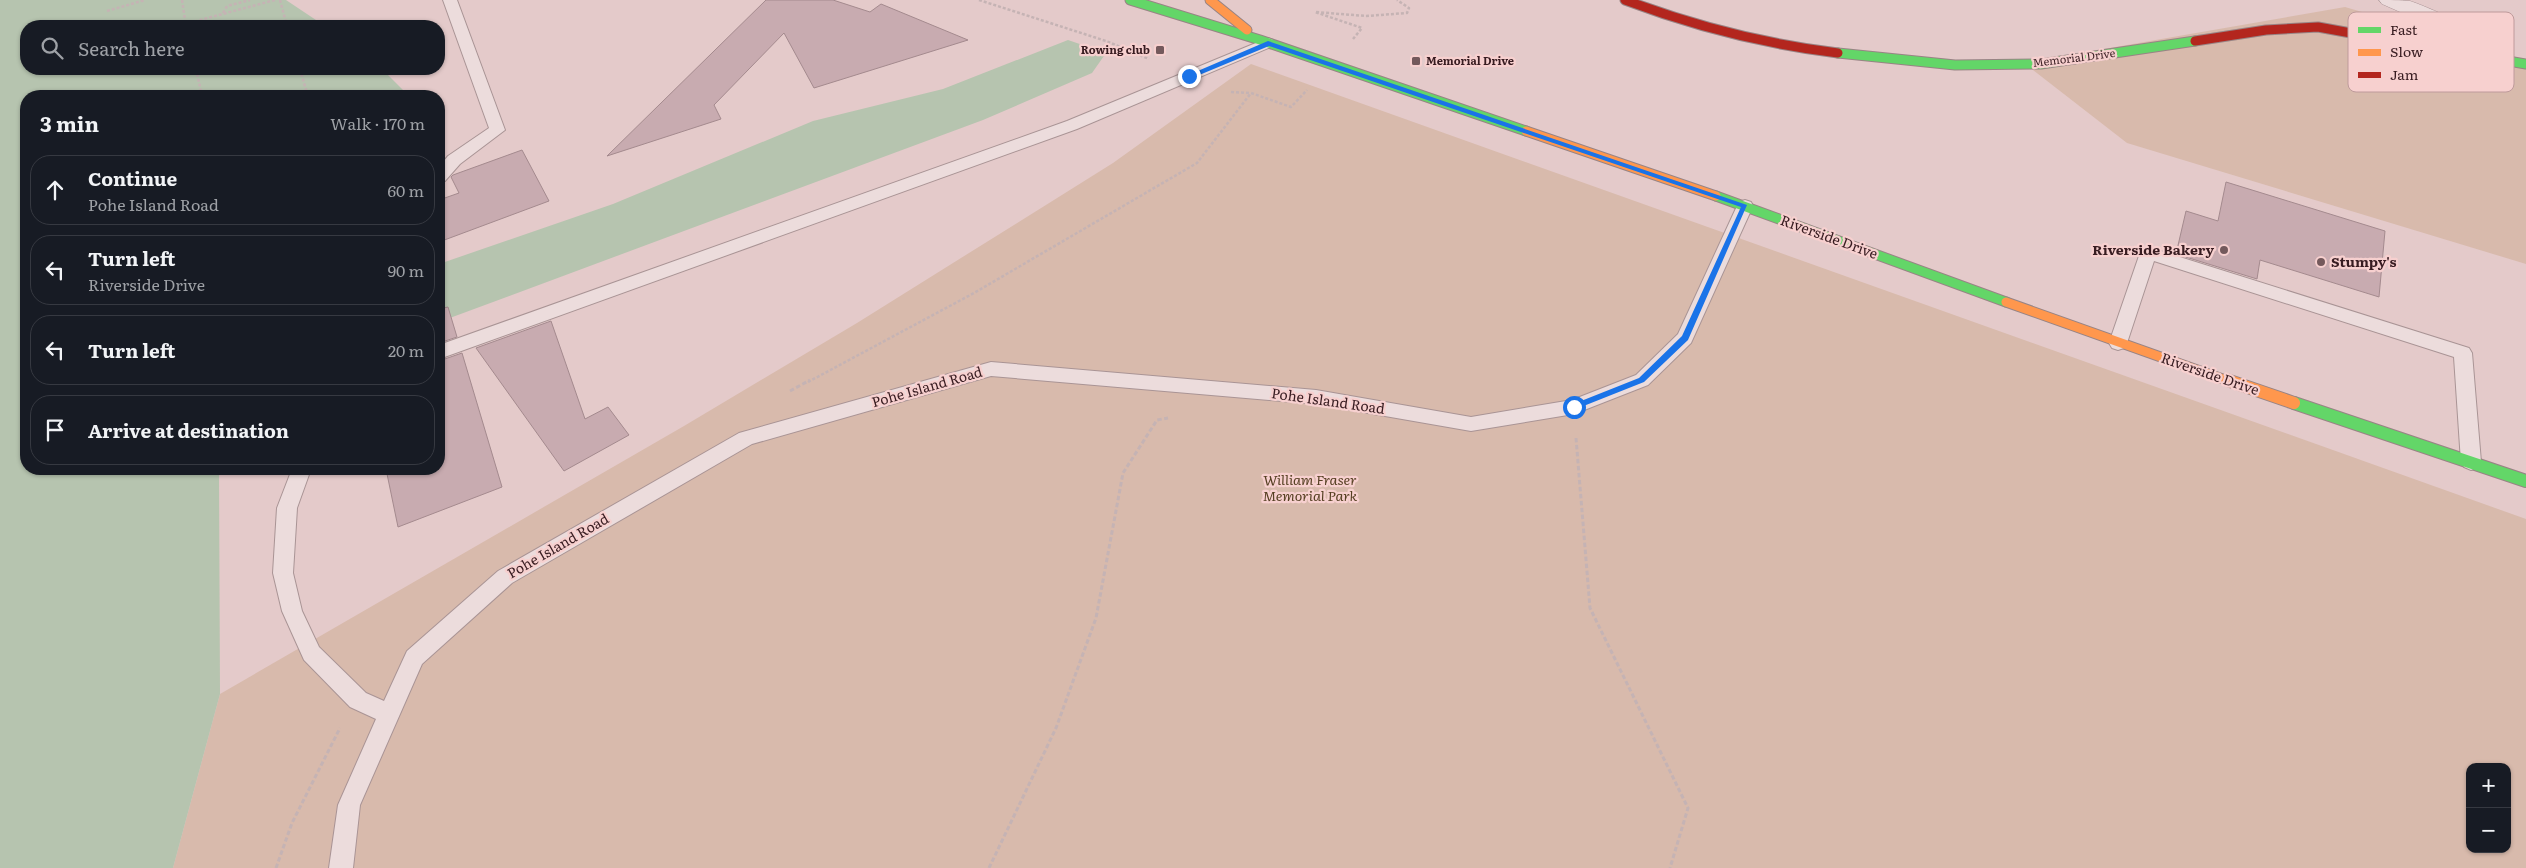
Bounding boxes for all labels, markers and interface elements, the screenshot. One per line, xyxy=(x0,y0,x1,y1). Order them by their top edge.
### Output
legend xyxy=(2348,12,2514,92)
text: Fast xyxy=(2390,19,2418,39)
search box xyxy=(20,20,445,75)
icon: search xyxy=(38,34,66,62)
text: Search here xyxy=(78,34,185,62)
place label: Rowing club xyxy=(1081,41,1150,57)
text: Slow xyxy=(2390,41,2423,61)
marker: Rowing club xyxy=(1154,44,1166,56)
street label: Memorial Drive xyxy=(2032,44,2116,70)
place label: Memorial Drive xyxy=(1426,52,1514,68)
marker: Memorial Drive xyxy=(1410,55,1422,67)
text: Jam xyxy=(2390,64,2419,84)
route end xyxy=(1178,65,1201,88)
text: 3 min xyxy=(40,107,99,138)
text: Walk · 170 m xyxy=(330,111,425,135)
text: Continue xyxy=(88,164,177,192)
icon: ahead xyxy=(41,176,69,204)
text: 60 m xyxy=(387,178,424,202)
text: Pohe Island Road xyxy=(88,192,219,216)
street label: Riverside Drive xyxy=(1778,209,1881,263)
place label: Riverside Bakery xyxy=(2092,239,2214,259)
text: Turn left xyxy=(88,244,175,272)
marker: Riverside Bakery xyxy=(2218,244,2230,256)
place label: Stumpy's xyxy=(2331,251,2396,271)
icon: left xyxy=(41,256,69,284)
marker: Stumpy's xyxy=(2315,256,2327,268)
text: 90 m xyxy=(388,258,424,282)
text: Riverside Drive xyxy=(88,272,205,296)
icon: left xyxy=(41,336,69,364)
text: Turn left xyxy=(88,336,175,364)
text: 20 m xyxy=(388,338,424,362)
street label: Riverside Drive xyxy=(2159,347,2262,399)
street label: Pohe Island Road xyxy=(869,361,985,411)
street label: Pohe Island Road xyxy=(1270,382,1387,418)
route start xyxy=(1563,396,1586,419)
icon: arrive xyxy=(41,416,69,444)
text: Arrive at destination xyxy=(88,416,289,444)
park label: William Fraser Memorial Park xyxy=(1263,469,1357,505)
street label: Pohe Island Road xyxy=(503,508,612,582)
map controls xyxy=(2466,763,2511,853)
button: + xyxy=(2466,763,2511,808)
button: − xyxy=(2466,808,2511,853)

